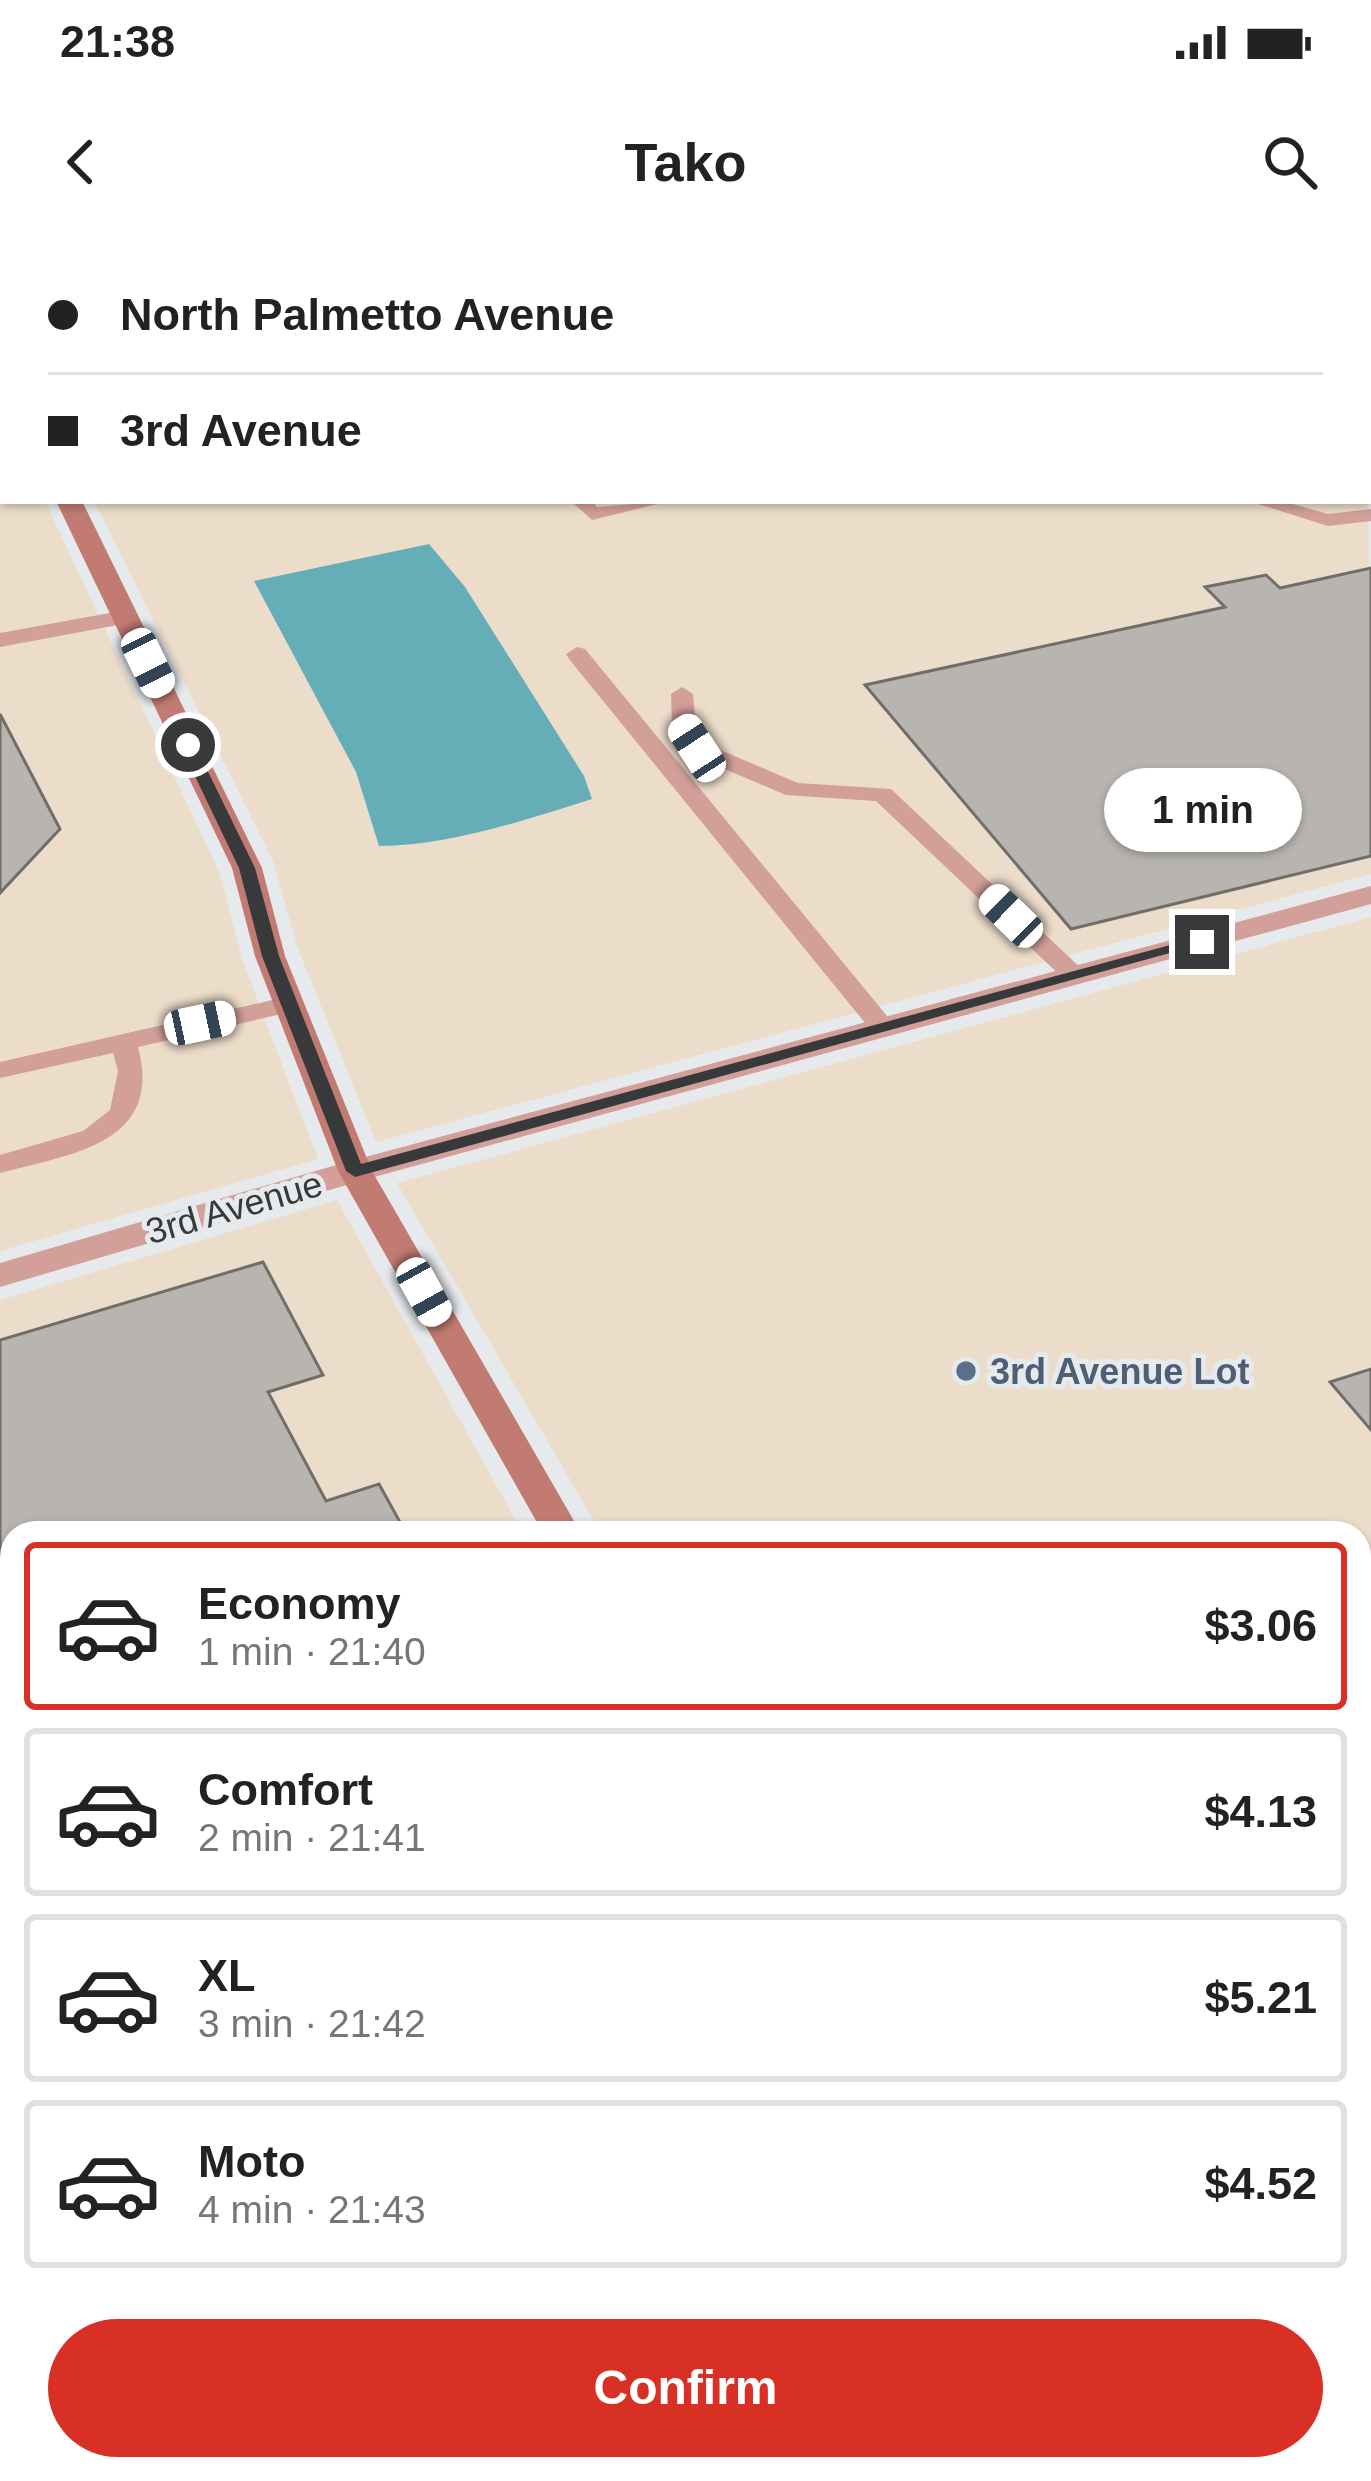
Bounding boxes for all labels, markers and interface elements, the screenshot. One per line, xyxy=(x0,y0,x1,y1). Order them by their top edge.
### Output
text: 21:38 xyxy=(60,16,175,67)
icon: back xyxy=(48,129,114,195)
icon: search xyxy=(1257,129,1323,195)
text: Tako xyxy=(624,132,747,192)
text: North Palmetto Avenue xyxy=(120,289,614,340)
text: 3rd Avenue xyxy=(120,405,362,456)
car xyxy=(116,623,180,703)
car xyxy=(662,708,732,788)
route start xyxy=(161,718,215,772)
callout: 1 min xyxy=(1103,768,1301,852)
text: 1 min xyxy=(1152,788,1254,831)
car xyxy=(973,878,1049,954)
route end xyxy=(1175,915,1229,969)
car xyxy=(161,998,239,1048)
street label: 3rd Avenue xyxy=(141,1163,327,1252)
car xyxy=(391,1252,457,1332)
place label: 3rd Avenue Lot xyxy=(990,1351,1249,1392)
marker: 3rd Avenue Lot xyxy=(953,1358,979,1384)
icon: car xyxy=(54,1572,162,1680)
text: Economy xyxy=(198,1578,401,1629)
text: $3.06 xyxy=(1204,1600,1317,1651)
text: 1 min · 21:40 xyxy=(198,1630,426,1673)
icon: car xyxy=(54,1758,162,1866)
text: Comfort xyxy=(198,1764,373,1815)
text: $4.13 xyxy=(1204,1786,1317,1837)
text: 2 min · 21:41 xyxy=(198,1816,426,1859)
icon: car xyxy=(54,1944,162,2052)
text: XL xyxy=(198,1950,256,2001)
text: $5.21 xyxy=(1204,1972,1317,2023)
text: 3 min · 21:42 xyxy=(198,2002,426,2045)
icon: car xyxy=(54,2130,162,2238)
text: Moto xyxy=(198,2136,305,2187)
text: $4.52 xyxy=(1204,2158,1317,2209)
text: 4 min · 21:43 xyxy=(198,2188,426,2231)
button: Confirm xyxy=(48,2319,1323,2457)

